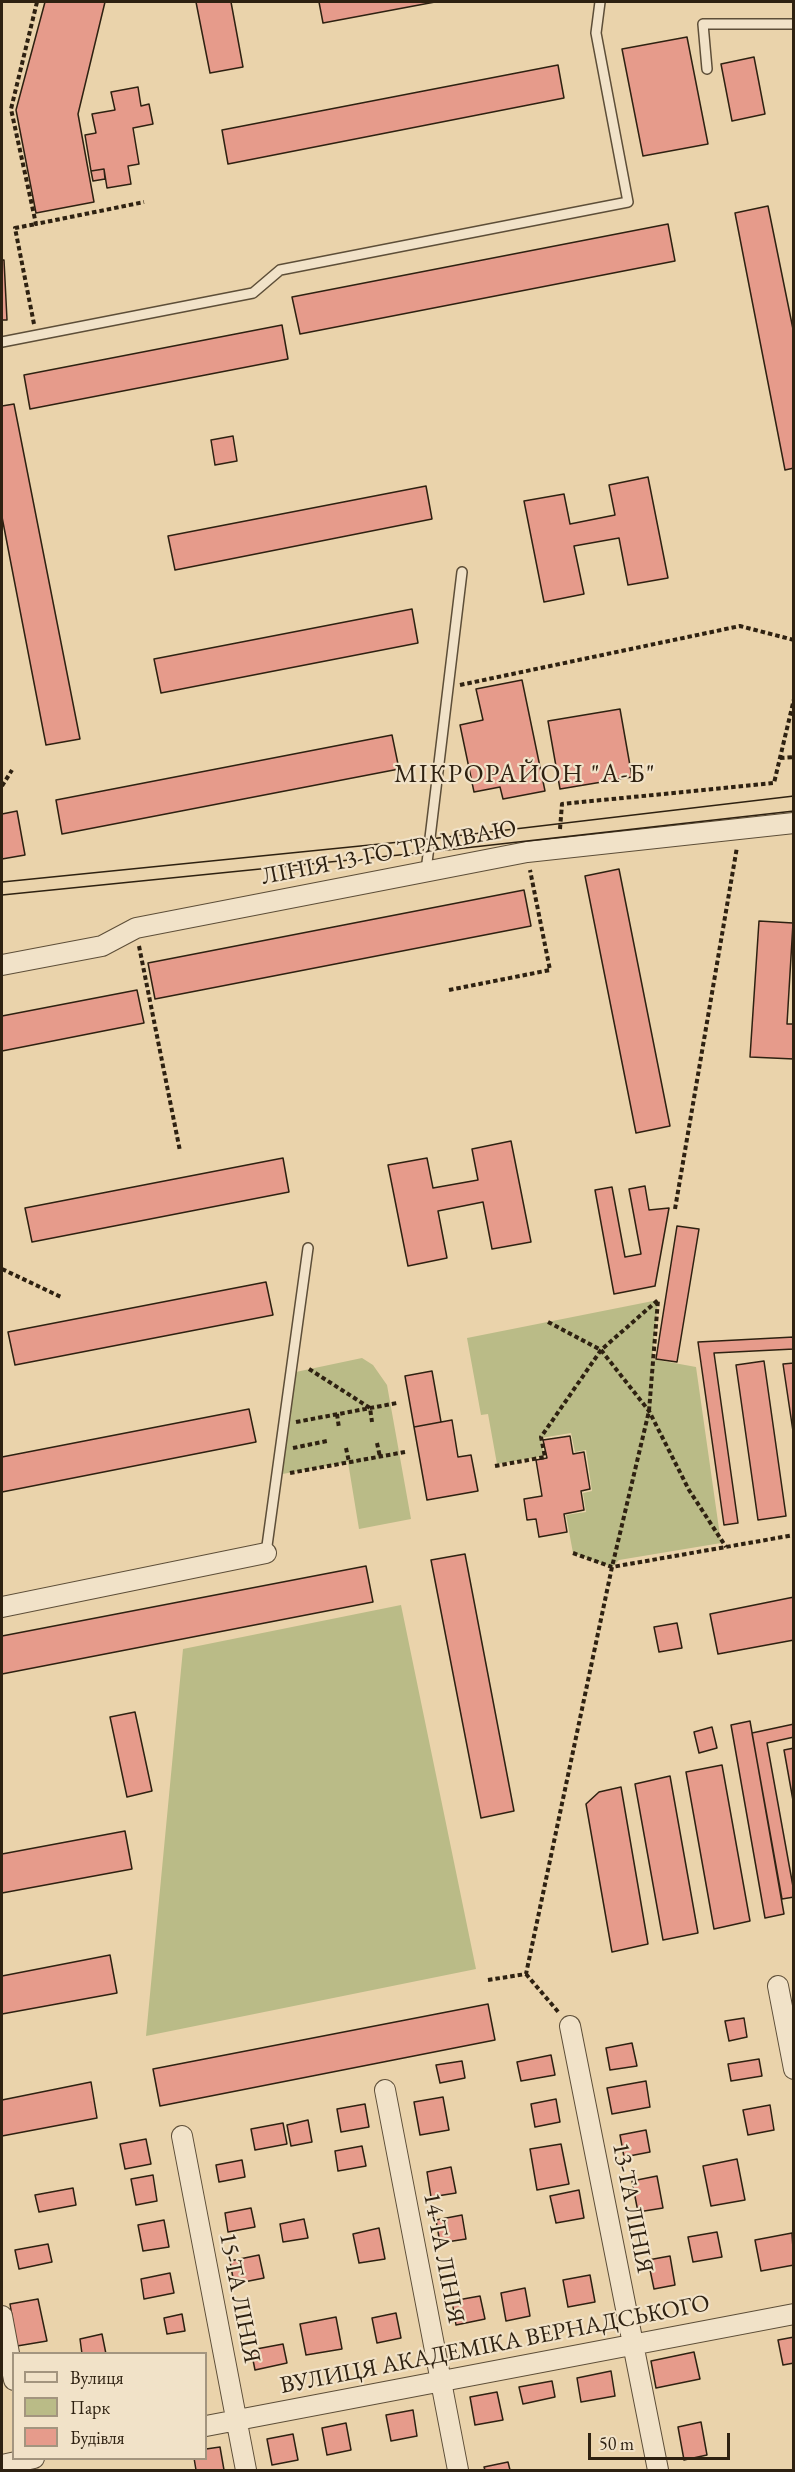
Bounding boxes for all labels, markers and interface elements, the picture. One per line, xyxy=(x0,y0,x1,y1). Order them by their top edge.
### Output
district label: МІКРОРАЙОН "А-Б" xyxy=(394,759,656,791)
street label: ЛІНІЯ 13-ГО ТРАМВАЮ xyxy=(259,814,519,892)
street label: 13-ТА ЛІНІЯ xyxy=(605,2140,659,2276)
street label: 14-ТА ЛІНІЯ xyxy=(416,2190,470,2326)
street label: 15-ТА ЛІНІЯ xyxy=(212,2230,266,2366)
street label: ВУЛИЦЯ АКАДЕМІКА ВЕРНАДСЬКОГО xyxy=(278,2289,712,2401)
legend xyxy=(12,2352,207,2460)
text: Вулиця xyxy=(70,2366,123,2389)
text: Парк xyxy=(70,2396,110,2419)
scale bar xyxy=(591,2421,734,2459)
text: Будівля xyxy=(70,2426,125,2449)
text: 50 m xyxy=(599,2432,634,2455)

